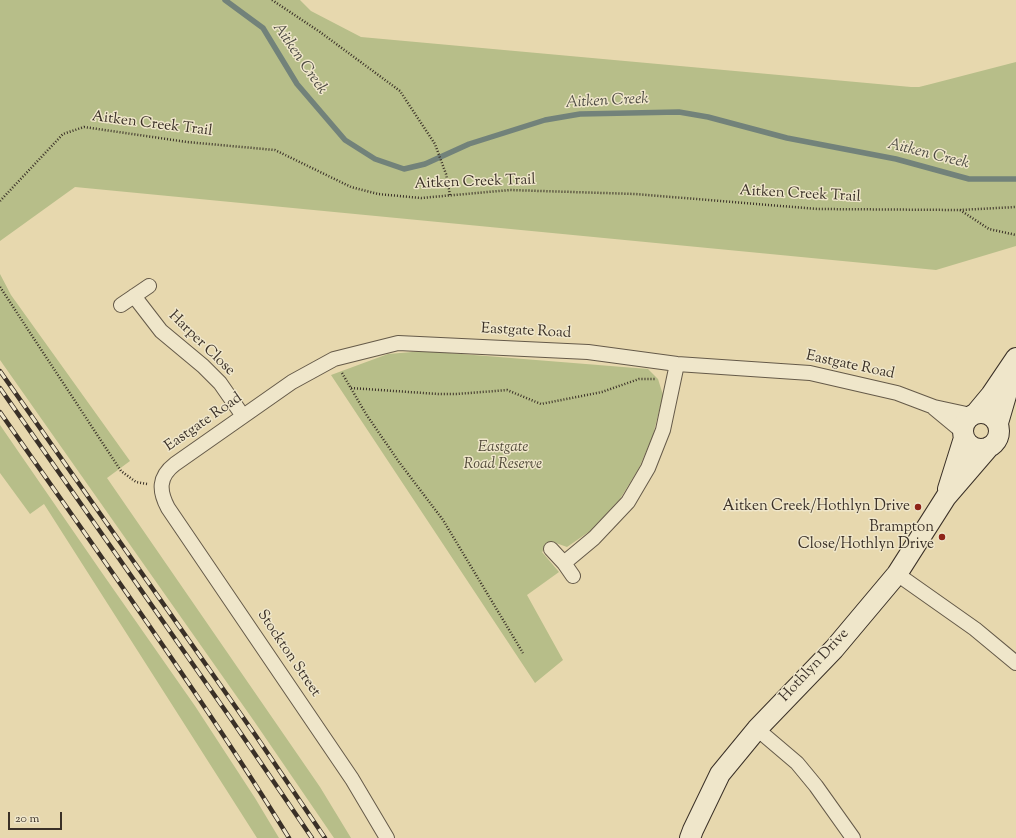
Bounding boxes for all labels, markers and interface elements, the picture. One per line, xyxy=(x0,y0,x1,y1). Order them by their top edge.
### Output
water label: Aitken Creek xyxy=(267,19,331,99)
water label: Aitken Creek xyxy=(565,90,649,114)
street label: Aitken Creek Trail xyxy=(91,109,213,141)
water label: Aitken Creek xyxy=(885,136,971,174)
street label: Aitken Creek Trail xyxy=(414,172,536,194)
street label: Aitken Creek Trail xyxy=(739,183,861,207)
street label: Harper Close xyxy=(164,308,238,380)
street label: Eastgate Road xyxy=(481,321,571,343)
street label: Eastgate Road xyxy=(804,348,896,384)
street label: Eastgate Road xyxy=(162,390,246,456)
park label: Eastgate Road Reserve xyxy=(464,439,542,474)
place label: Aitken Creek/Hothlyn Drive xyxy=(723,498,910,516)
marker: Aitken Creek/Hothlyn Drive xyxy=(913,502,923,512)
place label: Brampton Close/Hothlyn Drive xyxy=(798,519,934,554)
marker: Brampton Close/Hothlyn Drive xyxy=(937,532,947,542)
street label: Stockton Street xyxy=(252,607,324,701)
street label: Hothlyn Drive xyxy=(777,626,853,706)
scale bar xyxy=(10,804,64,830)
text: 20 m xyxy=(15,810,39,828)

